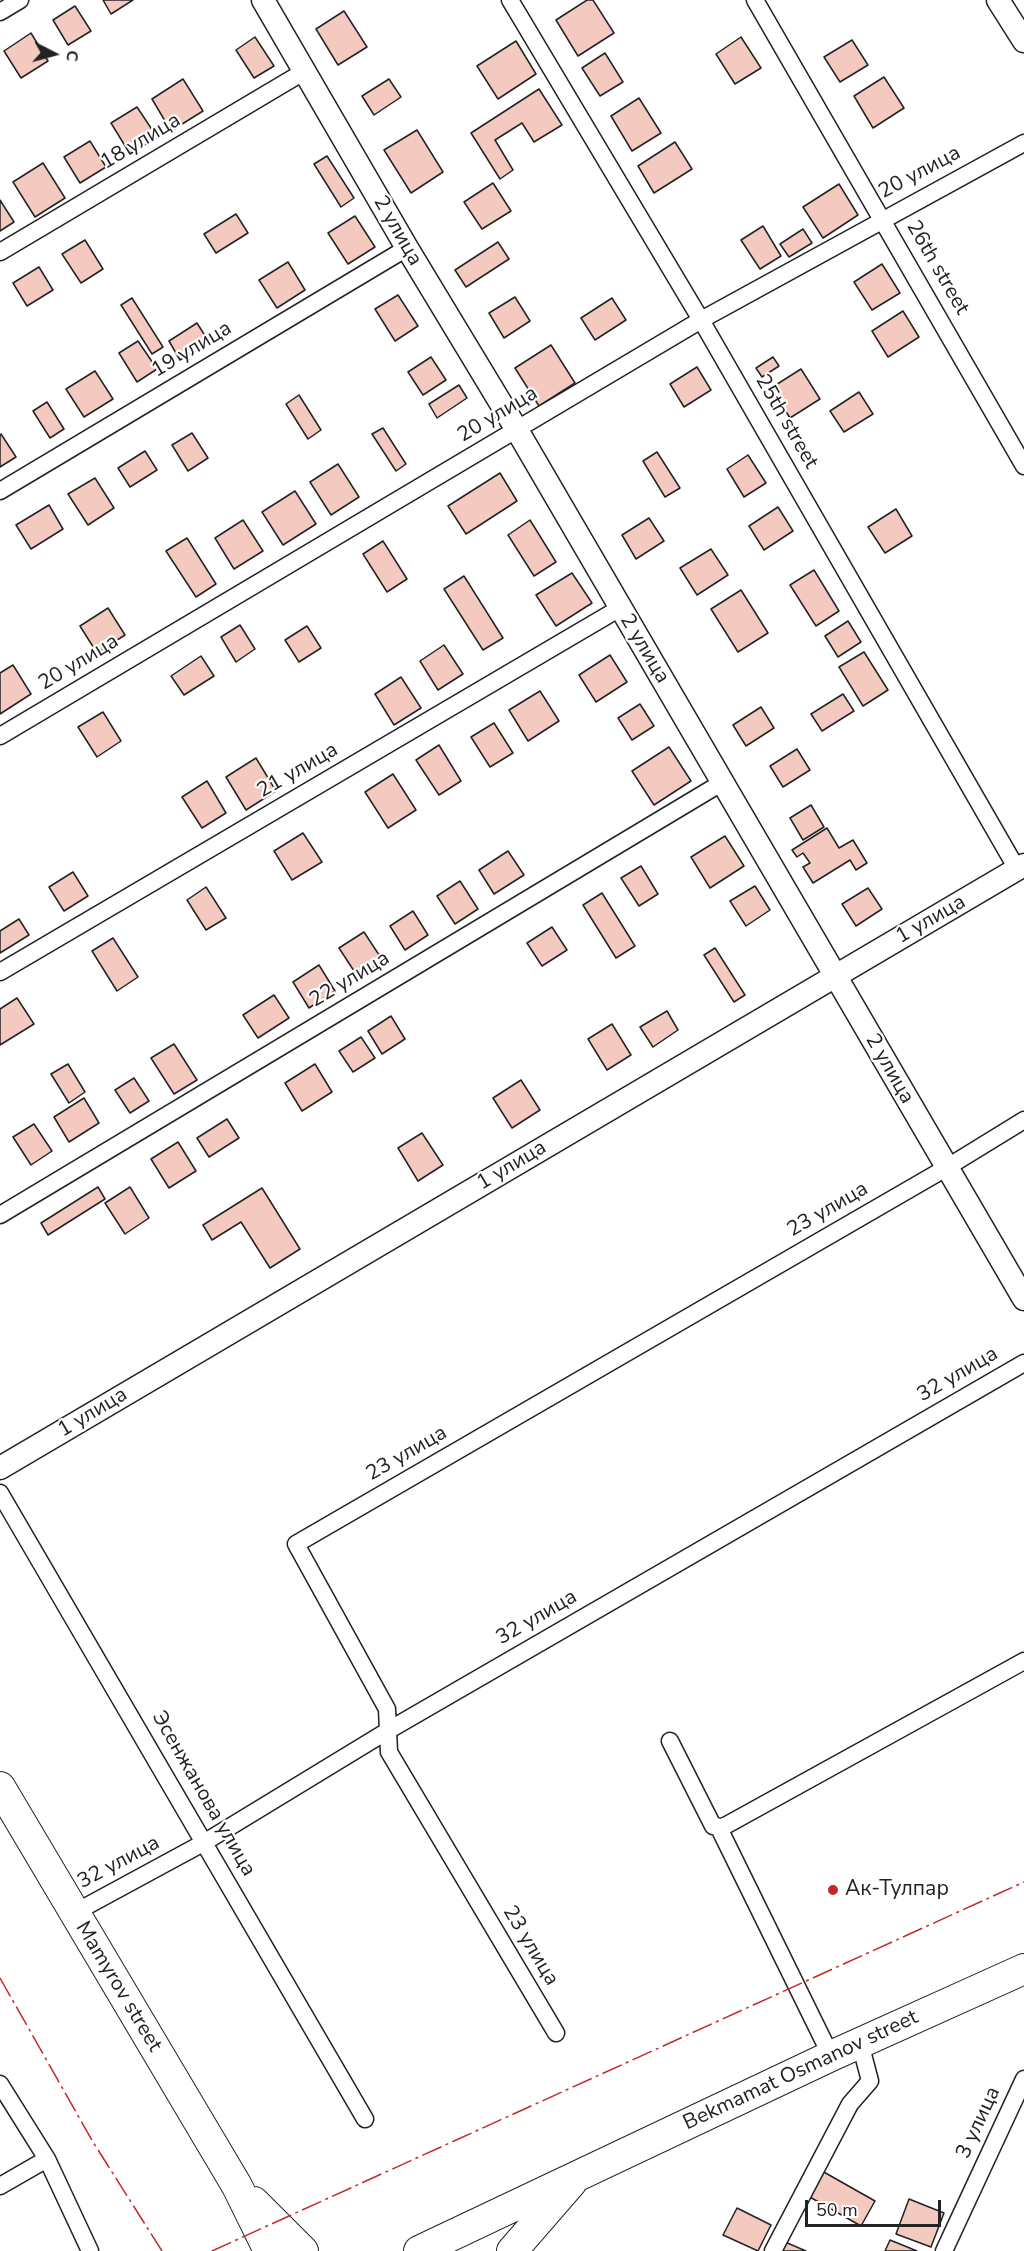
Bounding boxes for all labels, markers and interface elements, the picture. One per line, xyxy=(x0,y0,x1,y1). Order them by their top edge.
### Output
north arrow xyxy=(24,24,84,84)
text: С xyxy=(60,49,83,62)
street label: 18 улица xyxy=(96,108,186,176)
street label: 20 улица xyxy=(875,141,965,205)
street label: 2 улица xyxy=(367,192,427,270)
street label: 26th street xyxy=(900,217,974,319)
street label: 19 улица xyxy=(147,316,237,384)
street label: 25th street xyxy=(749,371,823,473)
street label: 20 улица xyxy=(453,381,543,449)
street label: 2 улица xyxy=(613,610,675,688)
street label: 20 улица xyxy=(34,629,124,697)
street label: 21 улица xyxy=(253,738,343,804)
street label: 1 улица xyxy=(892,890,970,950)
street label: 22 улица xyxy=(305,946,395,1014)
street label: 2 улица xyxy=(859,1030,919,1108)
street label: 1 улица xyxy=(473,1135,551,1197)
street label: 23 улица xyxy=(783,1177,873,1243)
street label: 32 улица xyxy=(913,1342,1003,1408)
street label: 1 улица xyxy=(54,1382,132,1444)
street label: 23 улица xyxy=(362,1421,452,1487)
street label: 32 улица xyxy=(492,1585,582,1651)
street label: Эсенжанова улица xyxy=(145,1707,261,1881)
street label: 32 улица xyxy=(74,1831,164,1895)
place label: Ак-Тулпар xyxy=(845,1877,949,1903)
marker: Ак-Тулпар xyxy=(826,1883,840,1897)
street label: 23 улица xyxy=(496,1901,564,1991)
street label: Mamyrov street xyxy=(69,1917,167,2057)
street label: Bekmamat Osmanov street xyxy=(680,2005,922,2137)
street label: 3 улица xyxy=(951,2083,1007,2163)
scale bar xyxy=(808,2188,944,2226)
text: 50 m xyxy=(816,2198,858,2222)

